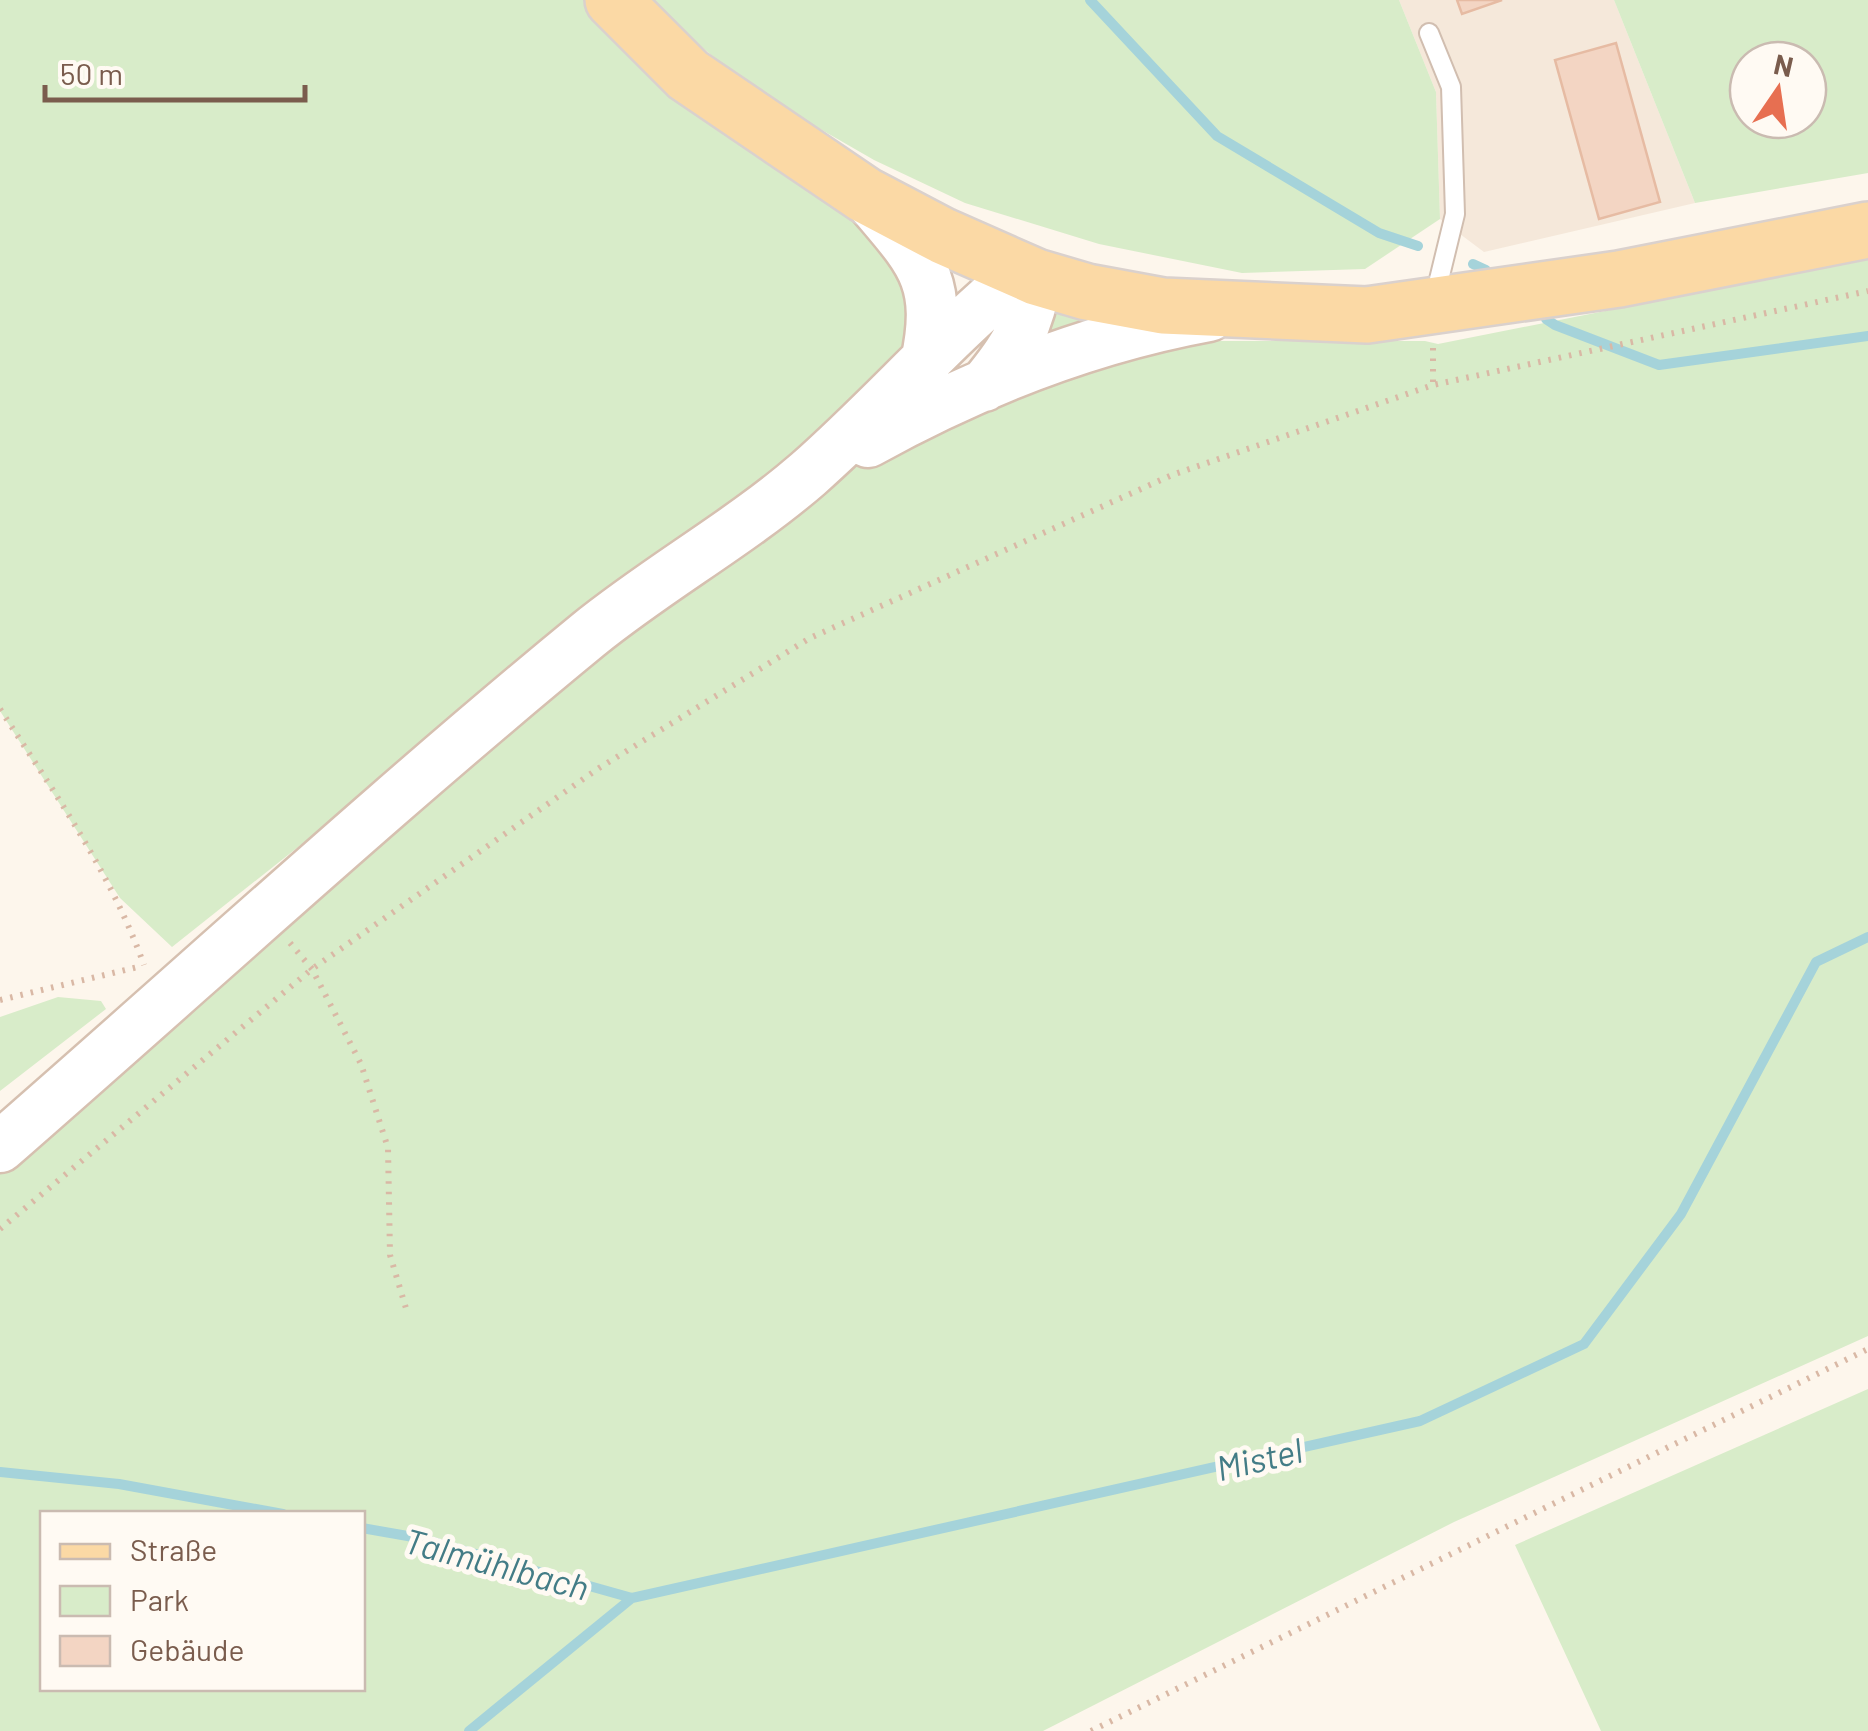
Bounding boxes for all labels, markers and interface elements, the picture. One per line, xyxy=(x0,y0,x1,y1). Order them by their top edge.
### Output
scale bar xyxy=(45,40,305,102)
north arrow xyxy=(1728,40,1828,140)
text: N xyxy=(1771,46,1797,83)
text: 50 m xyxy=(60,55,123,91)
water label: Mistel xyxy=(1212,1428,1306,1488)
legend xyxy=(40,1511,365,1691)
water label: Talmühlbach xyxy=(400,1518,594,1608)
text: Straße xyxy=(130,1531,217,1567)
text: Park xyxy=(130,1581,189,1617)
text: Gebäude xyxy=(130,1631,244,1667)

